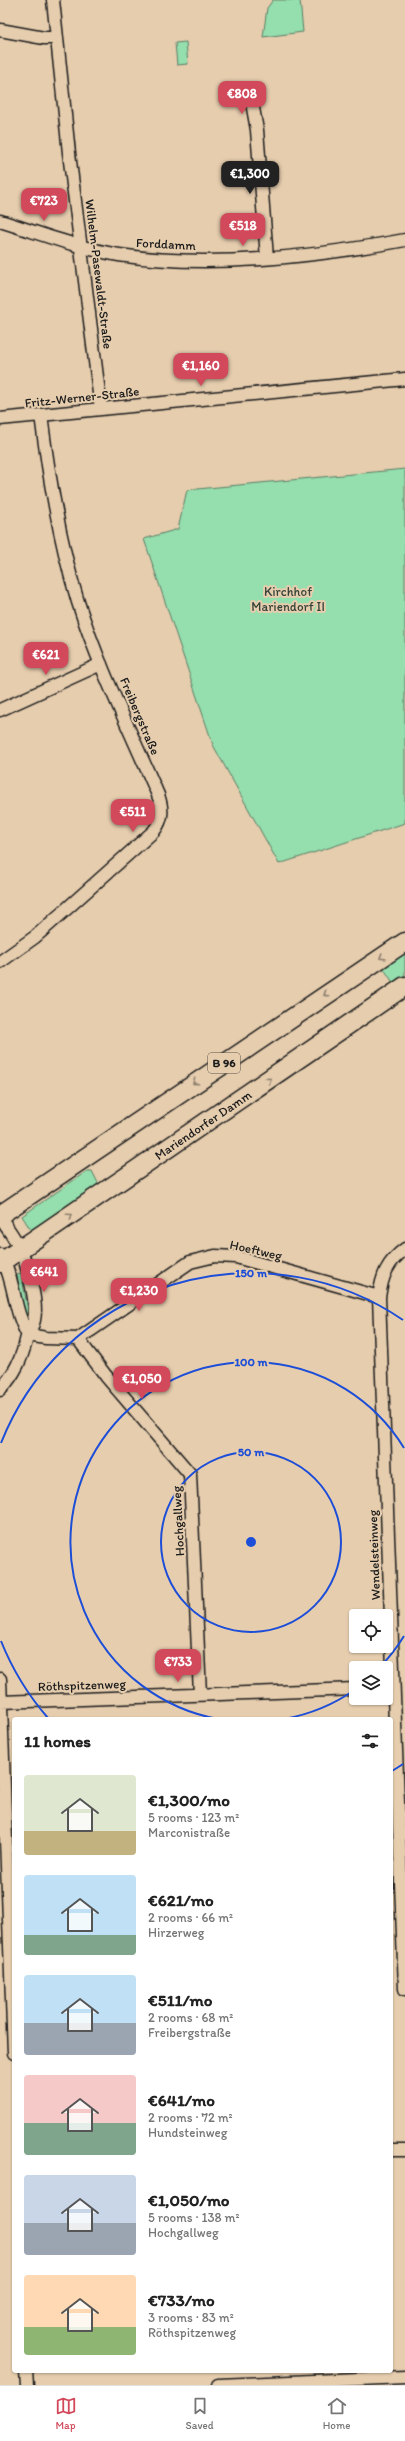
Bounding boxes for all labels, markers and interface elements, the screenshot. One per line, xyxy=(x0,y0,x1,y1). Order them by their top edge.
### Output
pin: €808 xyxy=(218,81,266,115)
text: €808 xyxy=(227,86,257,101)
pin: €1,300 xyxy=(217,161,283,195)
text: €1,300 xyxy=(230,166,270,181)
pin: €723 xyxy=(20,188,68,222)
text: €723 xyxy=(30,193,58,208)
street label: Wilhelm-Pasewaldt-Straße xyxy=(82,198,116,350)
pin: €518 xyxy=(219,213,267,247)
text: €518 xyxy=(229,218,257,233)
street label: Forddamm xyxy=(136,235,197,253)
pin: €1,160 xyxy=(168,353,234,387)
text: €1,160 xyxy=(182,358,220,373)
street label: Fritz-Werner-Straße xyxy=(24,384,140,410)
park label: Kirchhof Mariendorf II xyxy=(251,584,325,614)
pin: €621 xyxy=(22,642,70,676)
text: €621 xyxy=(32,647,60,662)
street label: Freibergstraße xyxy=(117,675,163,757)
pin: €511 xyxy=(109,799,157,833)
text: €511 xyxy=(120,804,146,819)
one-way arrow xyxy=(379,952,386,959)
one-way arrow xyxy=(323,989,330,997)
road number: B 96 xyxy=(208,1053,240,1073)
one-way arrow xyxy=(265,1077,272,1085)
one-way arrow xyxy=(192,1078,199,1085)
street label: Mariendorfer Damm xyxy=(152,1087,255,1163)
one-way arrow xyxy=(65,1214,72,1221)
street label: Hoeftweg xyxy=(228,1237,284,1263)
pin: €641 xyxy=(20,1259,68,1293)
text: €641 xyxy=(30,1264,58,1279)
text: 150 m xyxy=(235,1266,268,1280)
pin: €1,230 xyxy=(106,1278,172,1312)
text: €1,230 xyxy=(120,1283,158,1298)
text: 100 m xyxy=(234,1355,268,1369)
pin: €1,050 xyxy=(109,1366,175,1400)
text: €1,050 xyxy=(122,1371,162,1386)
text: 50 m xyxy=(238,1445,265,1459)
street label: Hochgallweg xyxy=(169,1485,187,1557)
street label: Wendelsteinweg xyxy=(365,1509,383,1600)
centre of rings xyxy=(244,1535,258,1549)
map controls xyxy=(349,1609,393,1705)
button: locate xyxy=(349,1609,393,1653)
pin: €733 xyxy=(154,1649,202,1683)
text: €733 xyxy=(164,1654,192,1669)
button: layers xyxy=(349,1661,393,1705)
street label: Röthspitzenweg xyxy=(38,1676,127,1694)
icon: filters xyxy=(359,1730,381,1752)
text: 11 homes xyxy=(24,1731,91,1751)
text: €1,300/mo xyxy=(148,1790,230,1810)
icon: home xyxy=(56,1791,104,1839)
text: 5 rooms · 123 m² xyxy=(148,1810,239,1825)
text: Marconistraße xyxy=(148,1825,230,1840)
text: €621/mo xyxy=(148,1890,214,1910)
icon: home xyxy=(56,1891,104,1939)
text: 2 rooms · 66 m² xyxy=(148,1910,233,1925)
text: Hirzerweg xyxy=(148,1925,204,1940)
text: €511/mo xyxy=(148,1990,212,2010)
icon: home xyxy=(56,1991,104,2039)
text: 2 rooms · 68 m² xyxy=(148,2010,233,2025)
text: Freibergstraße xyxy=(148,2025,231,2040)
text: €641/mo xyxy=(148,2090,215,2110)
icon: home xyxy=(56,2091,104,2139)
text: 2 rooms · 72 m² xyxy=(148,2110,233,2125)
text: Hundsteinweg xyxy=(148,2125,227,2140)
text: €1,050/mo xyxy=(148,2190,230,2210)
icon: home xyxy=(56,2191,104,2239)
text: 5 rooms · 138 m² xyxy=(148,2210,240,2225)
text: Hochgallweg xyxy=(148,2225,219,2240)
text: €733/mo xyxy=(148,2290,215,2310)
icon: home xyxy=(56,2291,104,2339)
text: 3 rooms · 83 m² xyxy=(148,2310,234,2325)
text: Röthspitzenweg xyxy=(148,2325,236,2340)
tab: Map xyxy=(55,2395,77,2432)
tab: Saved xyxy=(186,2395,214,2432)
tab: Home xyxy=(323,2395,350,2432)

